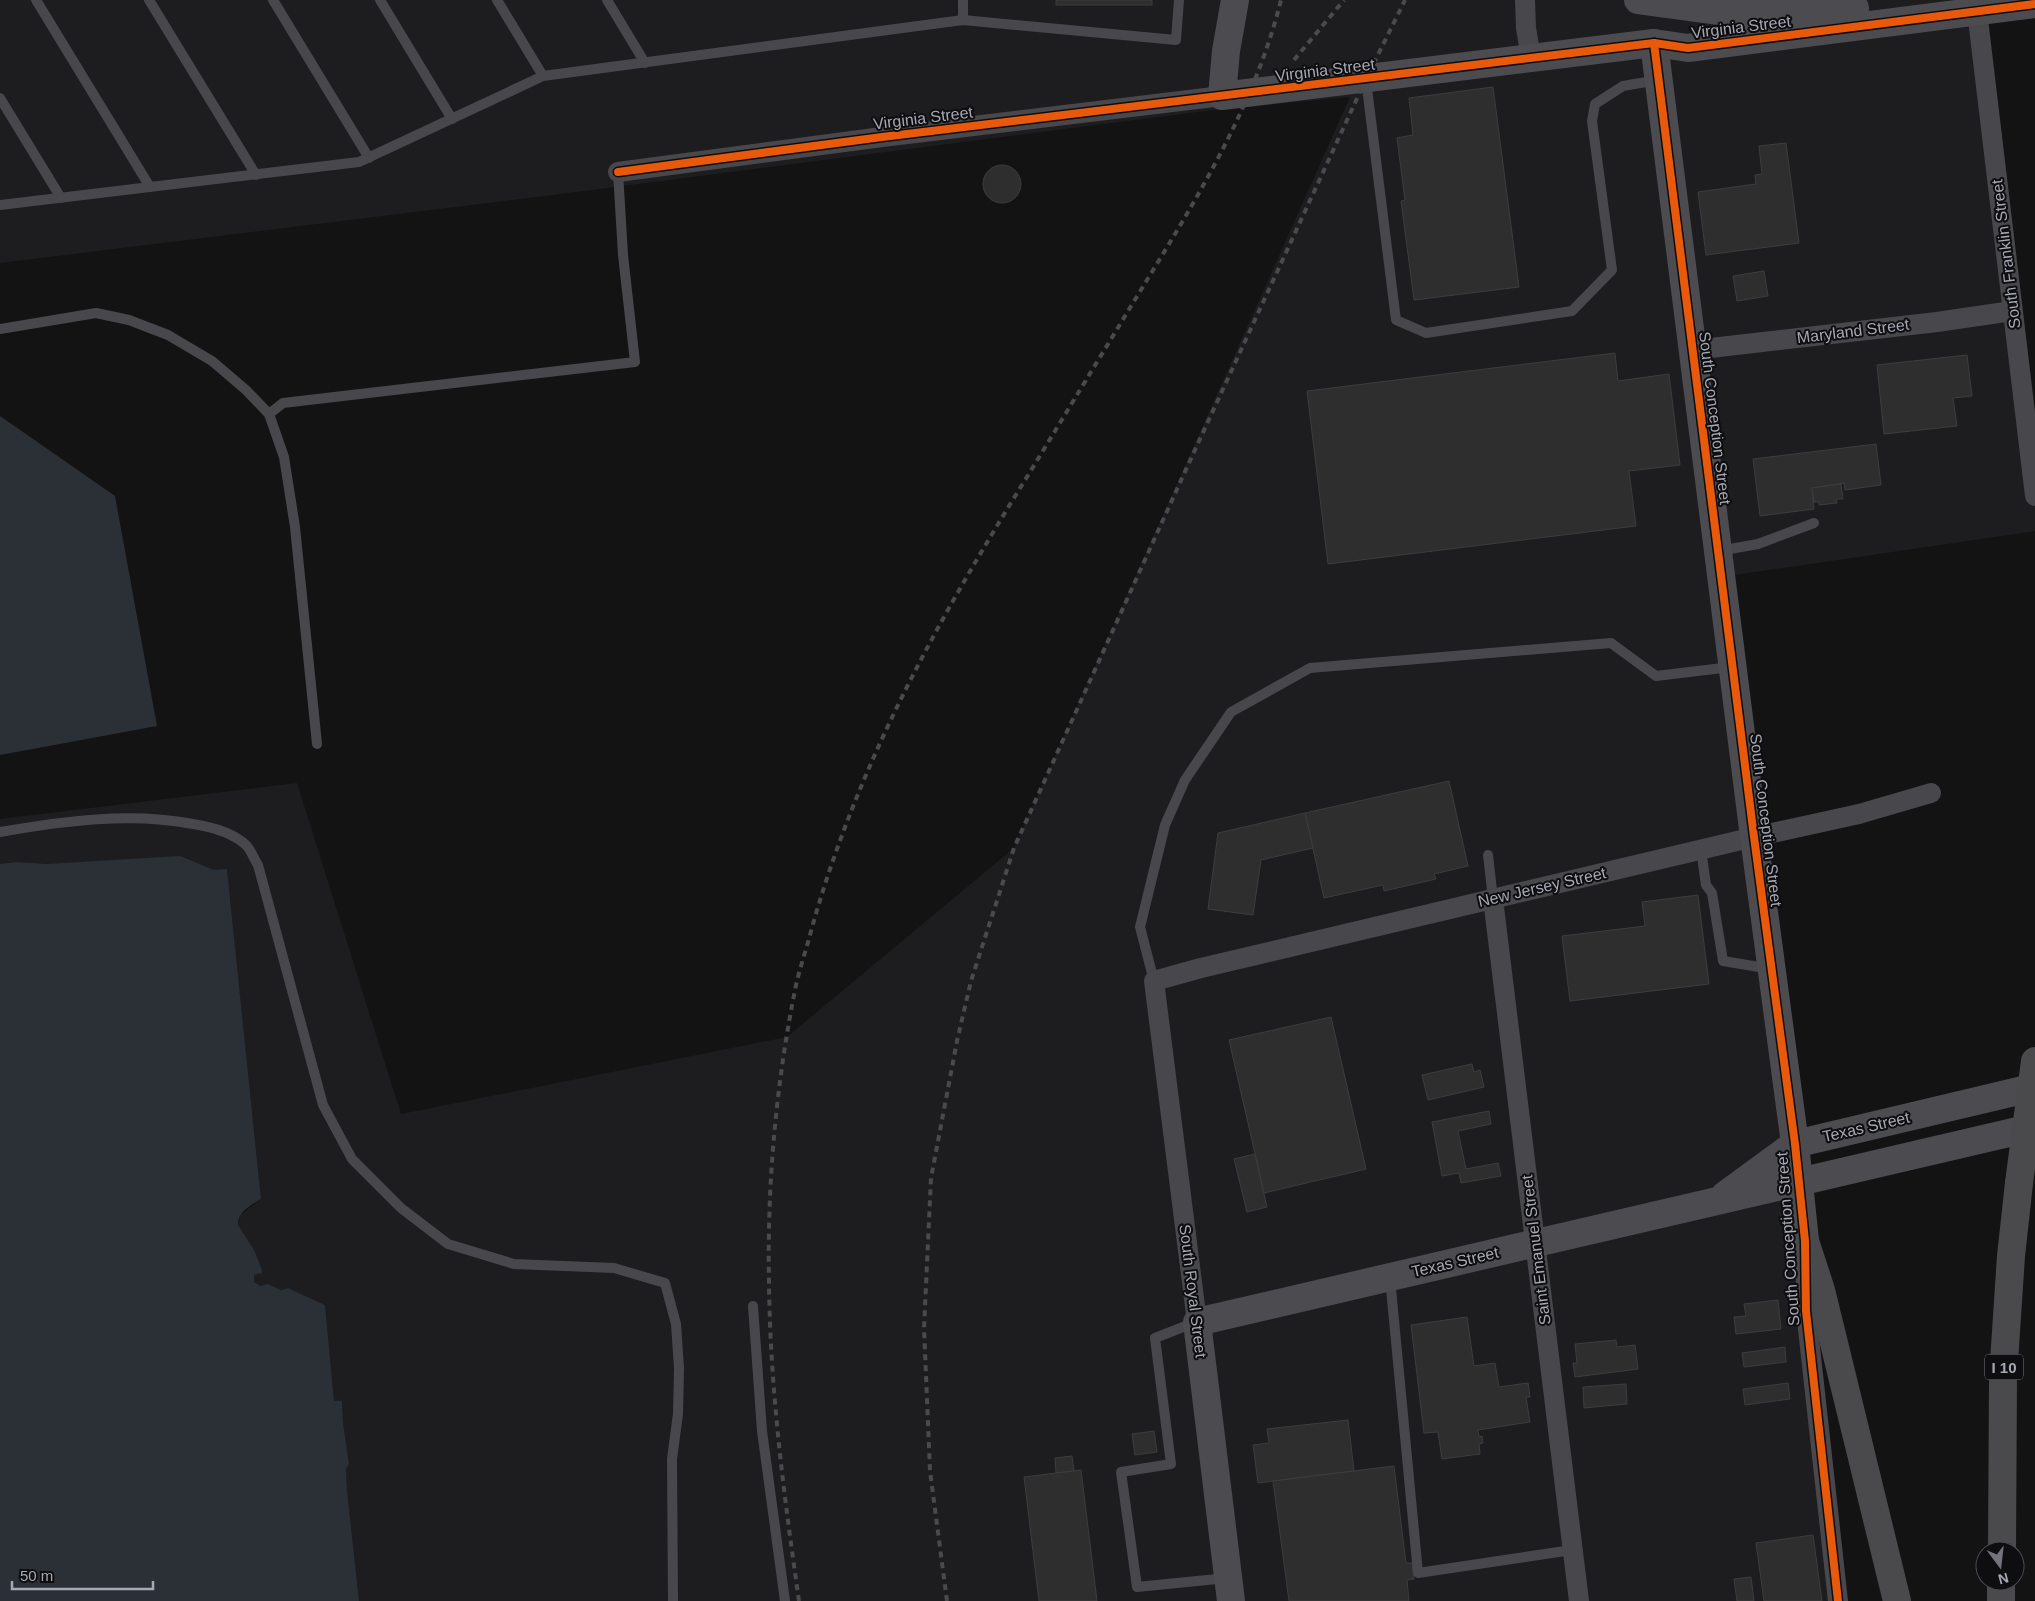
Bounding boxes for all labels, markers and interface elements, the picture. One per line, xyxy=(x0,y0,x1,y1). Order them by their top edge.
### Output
street label: Virginia Street xyxy=(1690,12,1792,42)
street label: Virginia Street xyxy=(1274,55,1376,85)
street label: Virginia Street xyxy=(872,103,974,133)
street label: South Franklin Street xyxy=(1988,178,2024,330)
street label: Maryland Street xyxy=(1796,316,1911,346)
street label: South Conception Street xyxy=(1696,330,1734,506)
street label: South Conception Street xyxy=(1747,732,1785,908)
street label: New Jersey Street xyxy=(1476,864,1608,910)
street label: Texas Street xyxy=(1821,1109,1912,1145)
street label: South Conception Street xyxy=(1773,1151,1803,1327)
street label: Saint Emanuel Street xyxy=(1518,1173,1554,1326)
street label: South Royal Street xyxy=(1176,1223,1210,1359)
street label: Texas Street xyxy=(1410,1244,1501,1280)
road number: I 10 xyxy=(1985,1354,2023,1380)
north arrow xyxy=(1975,1541,2025,1591)
scale bar xyxy=(12,1558,154,1590)
text: 50 m xyxy=(20,1567,53,1584)
text: N xyxy=(1996,1570,2010,1588)

